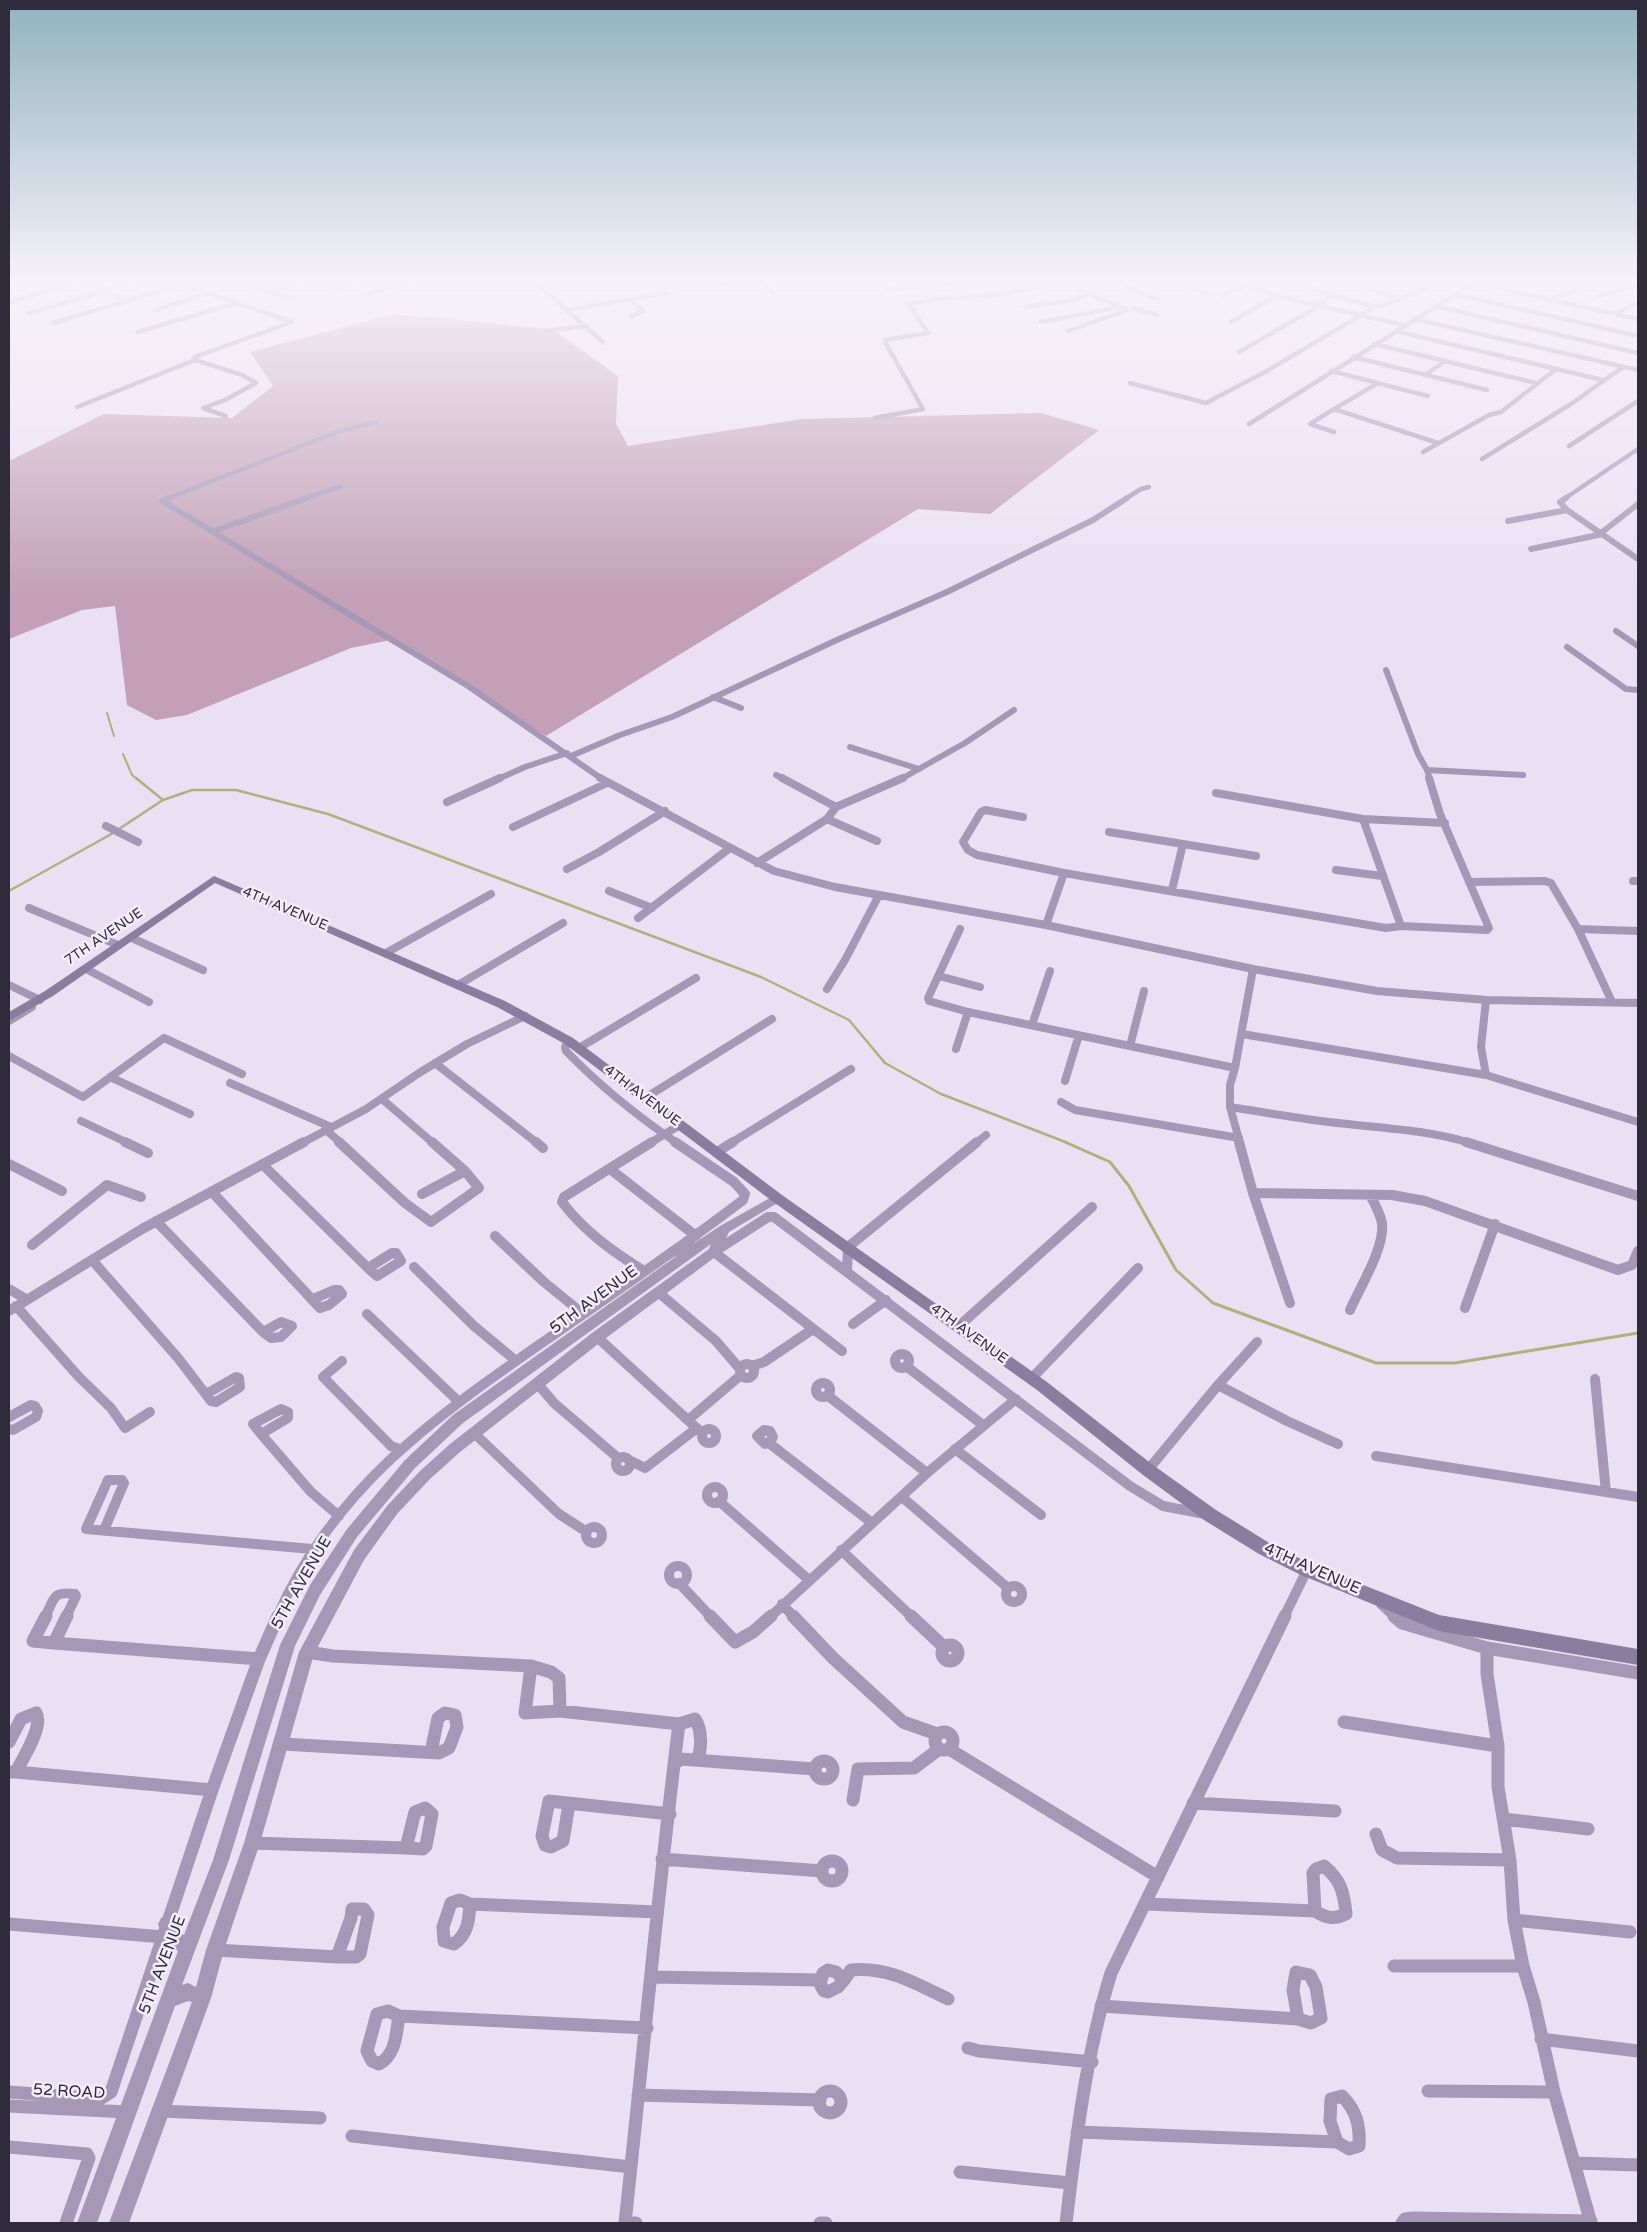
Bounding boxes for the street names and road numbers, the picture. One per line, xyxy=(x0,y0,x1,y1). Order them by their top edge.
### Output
street label: 4TH AVENUE xyxy=(240,884,330,934)
street label: 7TH AVENUE xyxy=(62,905,146,969)
street label: 4TH AVENUE xyxy=(601,1062,683,1130)
street label: 5TH AVENUE xyxy=(546,1262,642,1338)
street label: 4TH AVENUE xyxy=(927,1301,1011,1367)
street label: 5TH AVENUE xyxy=(268,1533,336,1633)
street label: 4TH AVENUE xyxy=(1261,1539,1363,1599)
street label: 5TH AVENUE xyxy=(135,1913,191,2017)
street label: 52 ROAD xyxy=(32,2081,106,2103)

